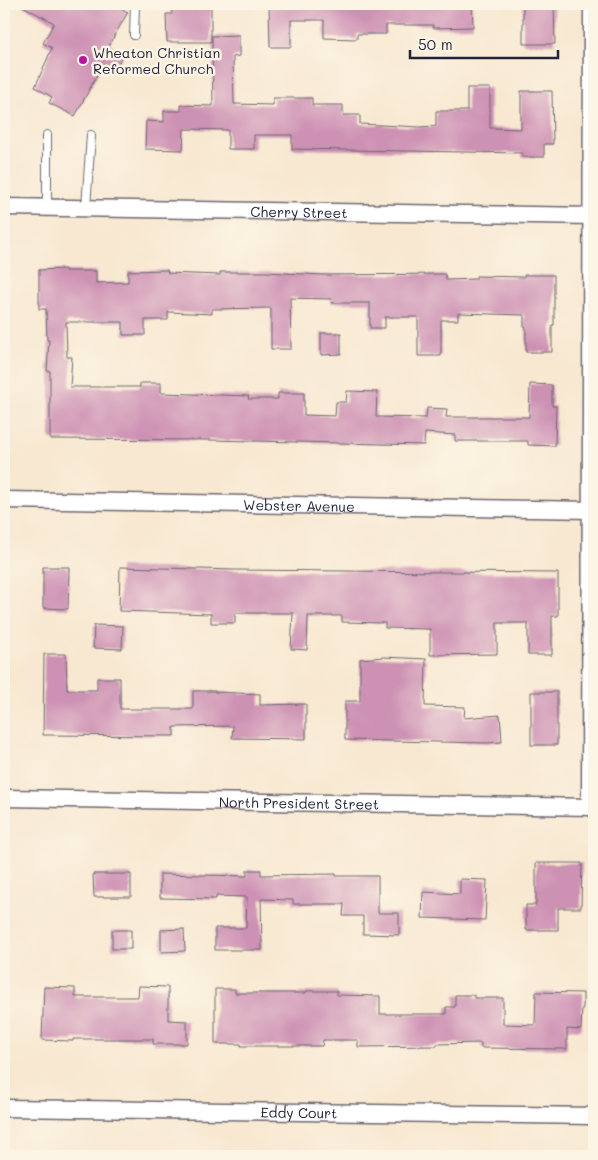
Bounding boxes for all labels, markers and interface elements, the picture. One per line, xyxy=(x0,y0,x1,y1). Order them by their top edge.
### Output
scale bar xyxy=(410,28,558,60)
text: 50 m xyxy=(418,34,453,54)
place label: Wheaton Christian Reformed Church xyxy=(93,43,220,78)
marker: Wheaton Christian Reformed Church xyxy=(77,54,89,66)
street label: Cherry Street xyxy=(250,201,348,222)
street label: Webster Avenue xyxy=(243,495,355,515)
street label: North President Street xyxy=(219,792,379,813)
street label: Eddy Court xyxy=(260,1102,337,1122)

